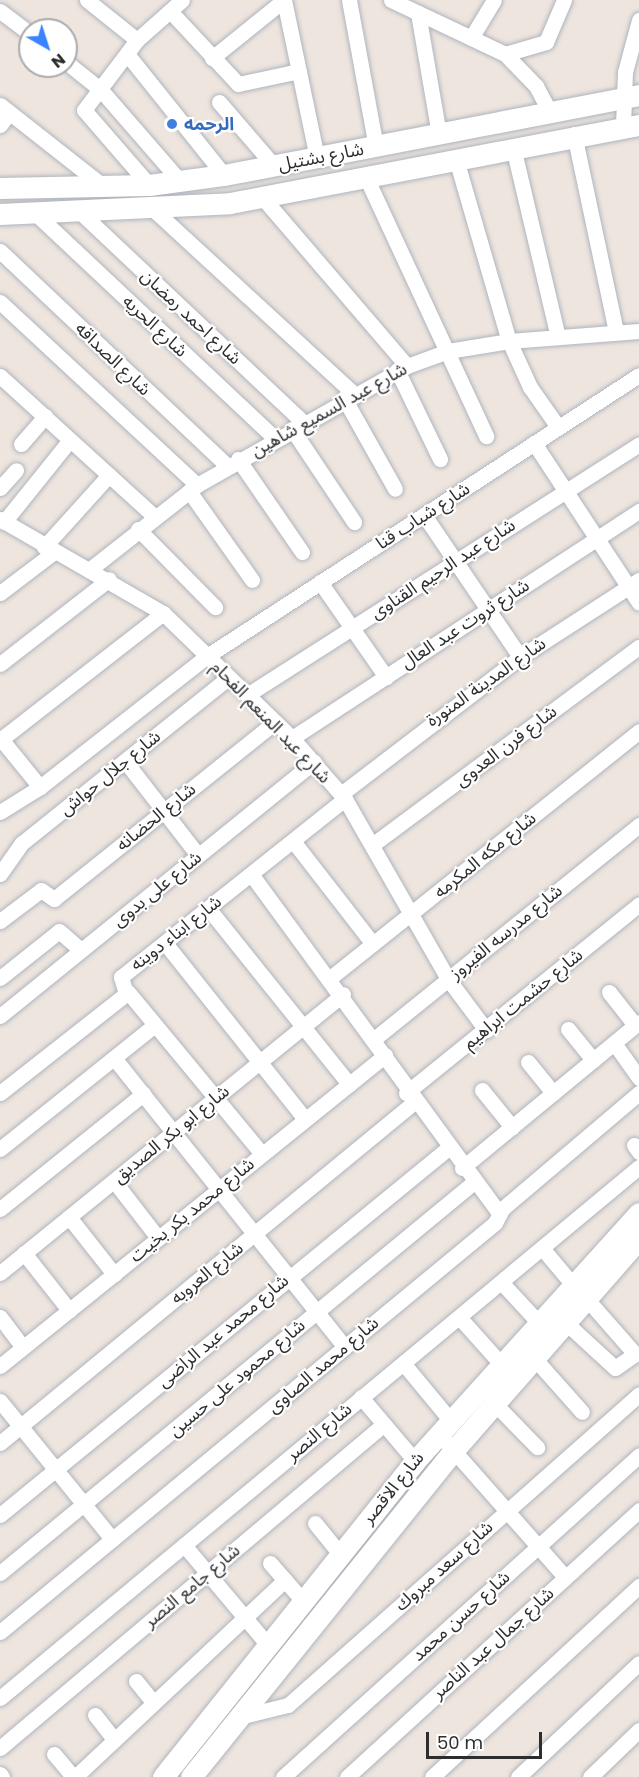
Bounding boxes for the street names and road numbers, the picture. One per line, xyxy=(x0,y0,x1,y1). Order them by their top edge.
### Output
street label: شارع بشتيل xyxy=(276,138,366,176)
street label: شارع احمد رمضان xyxy=(136,265,246,369)
street label: شارع الحريه xyxy=(118,290,192,362)
street label: شارع الصداقه xyxy=(71,318,155,400)
street label: شارع عبد السميع شاهين xyxy=(247,358,411,462)
street label: شارع شباب قنا xyxy=(372,478,474,554)
street label: شارع عبد الرحيم القناوى xyxy=(367,514,519,624)
street label: شارع ثروت عبد العال xyxy=(397,574,533,674)
street label: شارع المدينة المنورة xyxy=(422,633,550,731)
street label: شارع عبد المنعم الفحام xyxy=(207,656,335,788)
street label: شارع فرن العدوى xyxy=(451,701,561,791)
street label: شارع جلال حواش xyxy=(55,726,165,820)
street label: شارع الحضانه xyxy=(112,778,200,856)
street label: شارع مكه المكرمه xyxy=(430,807,540,903)
street label: شارع على بدوى xyxy=(108,846,206,932)
street label: شارع مدرسه الفيروز xyxy=(445,880,567,984)
street label: شارع ابناء دوينه xyxy=(126,891,226,975)
street label: شارع حشمت ابراهيم xyxy=(459,944,587,1054)
street label: شارع ابو بكر الصديق xyxy=(108,1080,234,1188)
street label: شارع محمد بكر بخيت xyxy=(125,1153,259,1267)
street label: شارع العروبه xyxy=(166,1237,248,1309)
street label: شارع محمد عبد الراضى xyxy=(153,1270,293,1392)
street label: شارع محمد الصاوى xyxy=(263,1312,383,1418)
street label: شارع محمود على حسين xyxy=(164,1315,310,1441)
street label: شارع النصر xyxy=(282,1398,356,1466)
street label: شارع الاقصر xyxy=(357,1447,429,1529)
street label: شارع سعد مبروك xyxy=(391,1516,497,1616)
street label: شارع جامع النصر xyxy=(140,1540,244,1632)
street label: شارع حسن محمد xyxy=(407,1566,515,1666)
street label: شارع جمال عبد الناصر xyxy=(428,1583,558,1703)

